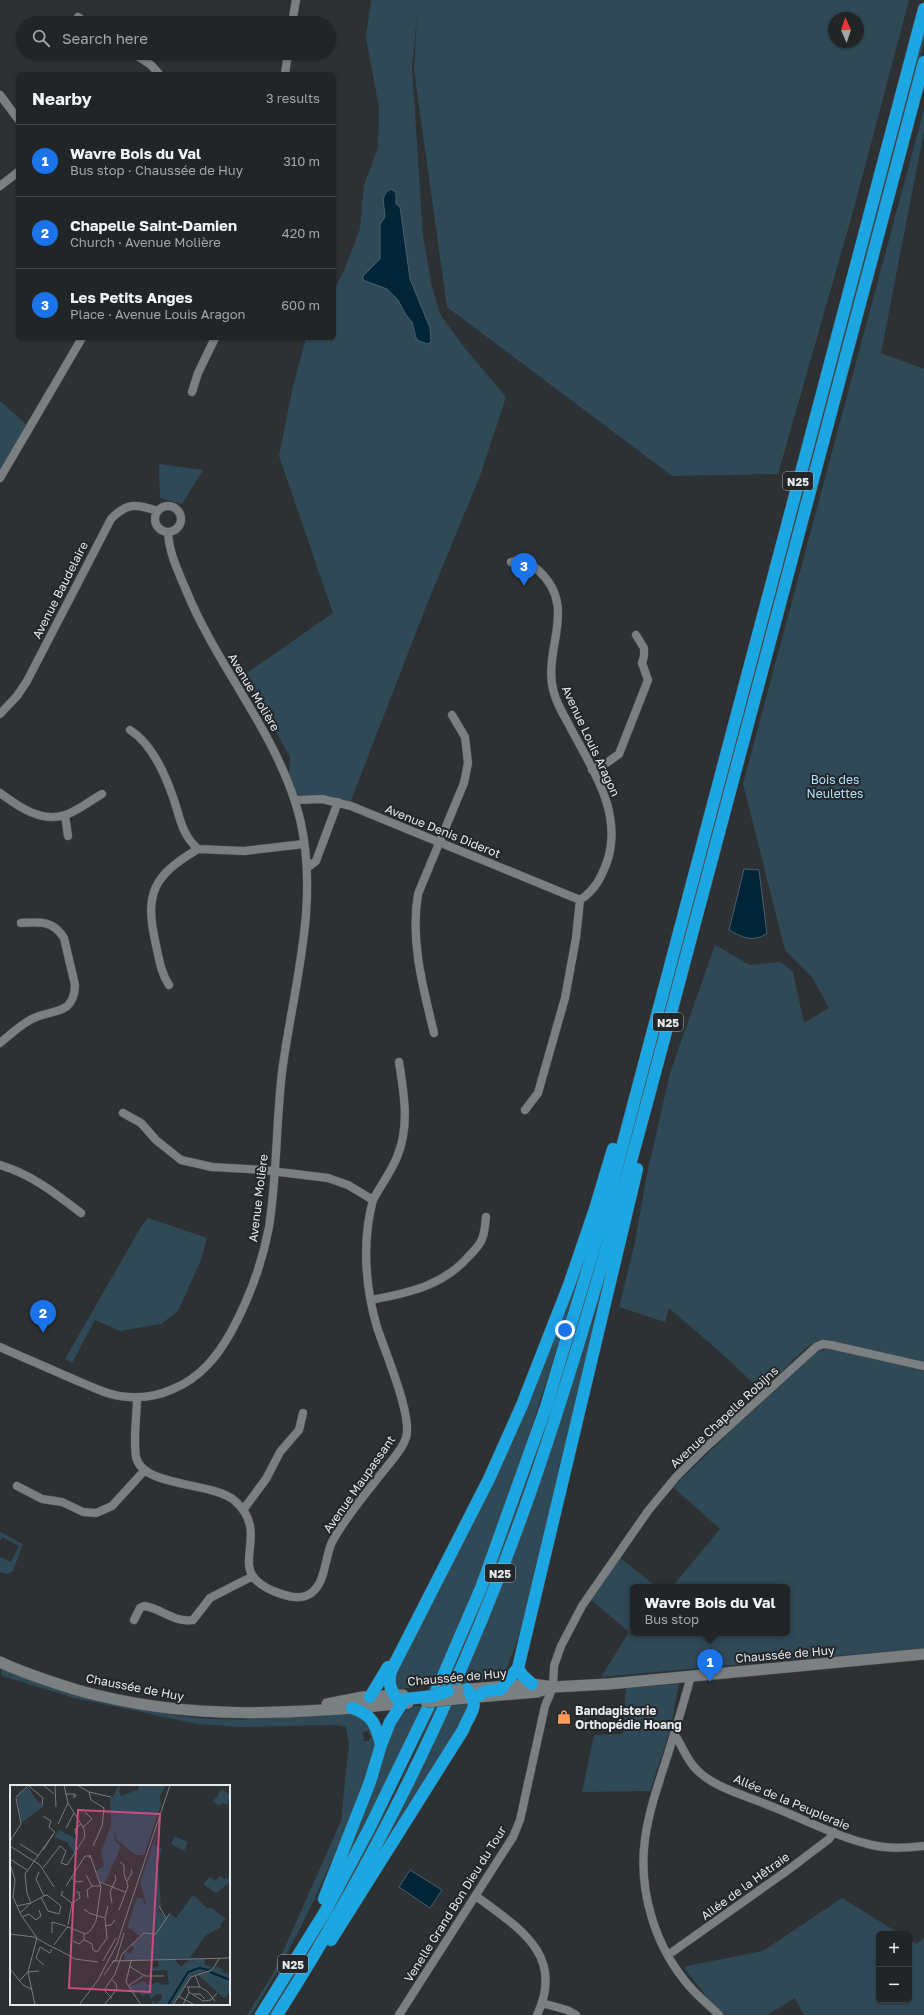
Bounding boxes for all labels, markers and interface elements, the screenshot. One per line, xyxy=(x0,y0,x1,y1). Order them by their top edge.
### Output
north arrow xyxy=(828,12,864,48)
search box xyxy=(16,16,336,60)
icon: search xyxy=(30,27,52,49)
text: Search here xyxy=(62,29,148,47)
text: Nearby xyxy=(32,88,92,109)
text: 3 results xyxy=(266,90,320,106)
text: Wavre Bois du Val xyxy=(70,144,201,162)
text: 1 xyxy=(42,153,48,169)
text: 310 m xyxy=(283,153,320,169)
text: Bus stop · Chaussée de Huy xyxy=(70,162,243,178)
text: Chapelle Saint-Damien xyxy=(70,216,237,234)
text: 2 xyxy=(41,225,49,241)
text: 420 m xyxy=(282,225,320,241)
text: Church · Avenue Molière xyxy=(70,234,221,250)
text: Les Petits Anges xyxy=(70,288,193,306)
text: 3 xyxy=(41,297,49,313)
text: 600 m xyxy=(281,297,320,313)
text: Place · Avenue Louis Aragon xyxy=(70,306,246,322)
road number: N25 xyxy=(783,472,813,490)
street label: Avenue Baudelaire xyxy=(29,539,91,641)
pin: 3 xyxy=(511,553,537,586)
street label: Avenue Molière xyxy=(225,650,283,734)
street label: Avenue Louis Aragon xyxy=(559,683,623,799)
park label: Bois des Neulettes xyxy=(807,772,863,801)
street label: Avenue Denis Diderot xyxy=(383,801,503,861)
road number: N25 xyxy=(653,1013,683,1031)
street label: Avenue Molière xyxy=(245,1153,271,1243)
pin: 2 xyxy=(30,1300,56,1333)
your location xyxy=(555,1320,575,1340)
street label: Avenue Chapelle Robijns xyxy=(667,1363,781,1471)
street label: Avenue Maupassant xyxy=(320,1432,398,1536)
road number: N25 xyxy=(485,1564,515,1582)
popup xyxy=(630,1584,790,1636)
text: Wavre Bois du Val xyxy=(644,1593,776,1611)
text: Bus stop xyxy=(644,1611,699,1627)
street label: Chaussée de Huy xyxy=(735,1642,836,1666)
pin: 1 xyxy=(697,1649,723,1682)
street label: Chaussée de Huy xyxy=(407,1665,508,1689)
street label: Chaussée de Huy xyxy=(85,1670,186,1704)
place label: Bandagisterie Orthopédie Hoang xyxy=(575,1703,682,1732)
shop icon: Bandagisterie Orthopédie Hoang xyxy=(556,1709,572,1725)
street label: Allée de la Peupleraie xyxy=(732,1771,852,1833)
inset map xyxy=(10,1785,230,2005)
street label: Venelle Grand Bon Dieu du Tour xyxy=(401,1823,510,1985)
street label: Allée de la Hêtraie xyxy=(698,1849,792,1923)
map controls xyxy=(876,1931,912,2003)
button: + xyxy=(876,1931,912,1967)
road number: N25 xyxy=(278,1955,308,1973)
button: − xyxy=(876,1967,912,2003)

